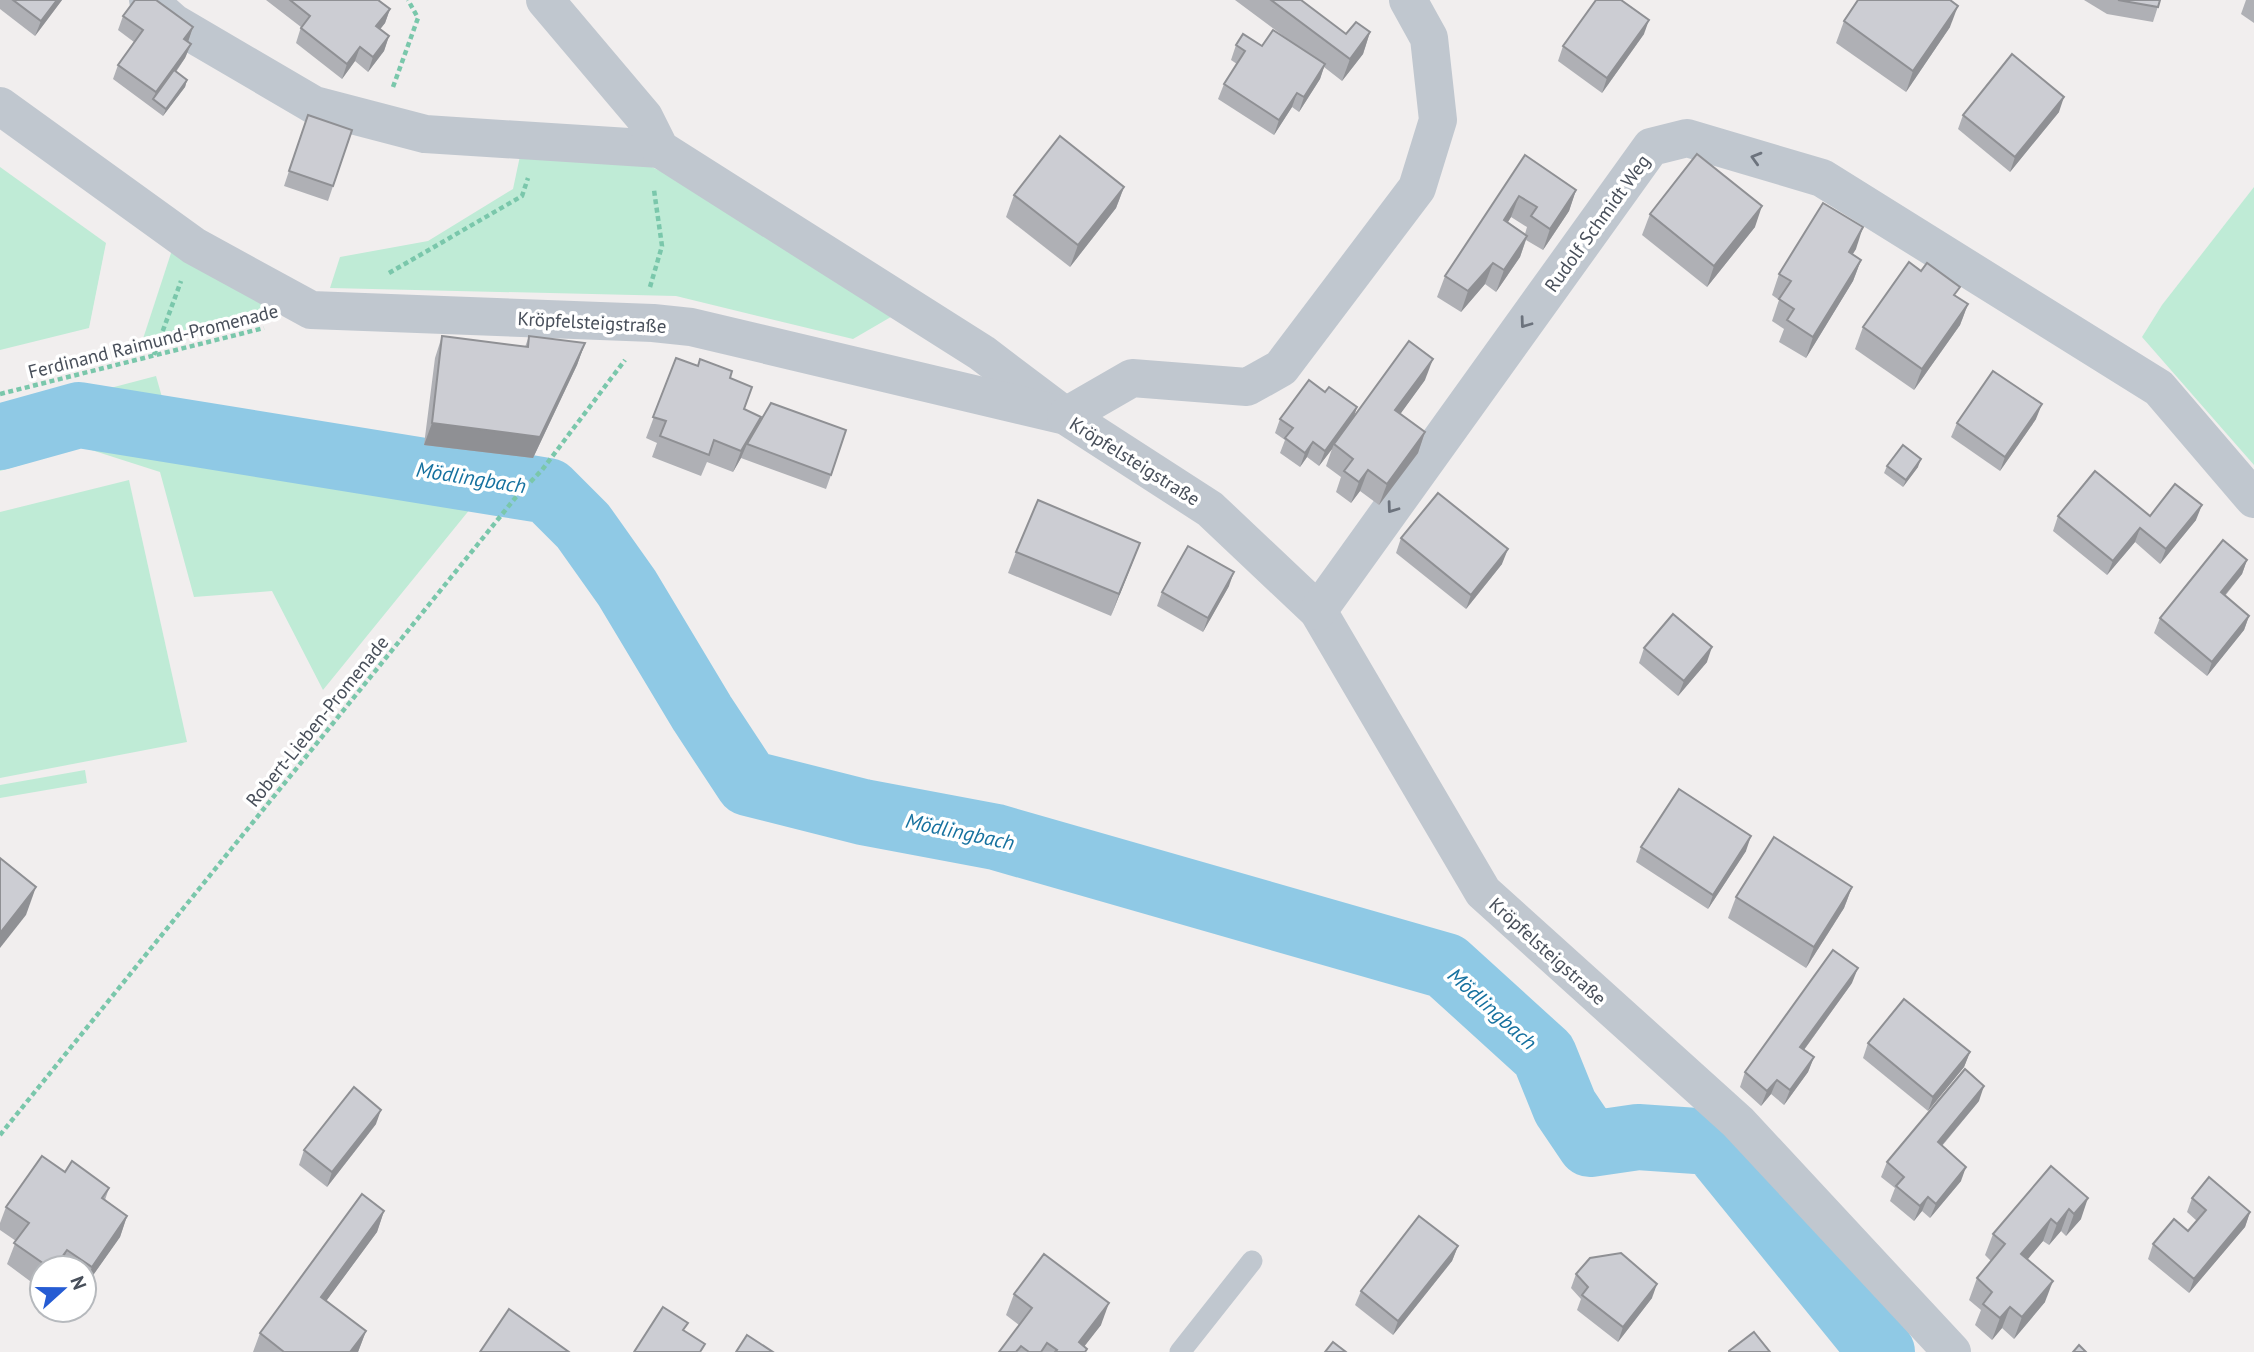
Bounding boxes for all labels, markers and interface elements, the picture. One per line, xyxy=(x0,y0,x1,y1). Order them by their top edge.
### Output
street label: Rudolf Schmidt Weg xyxy=(1539,150,1655,296)
one-way arrow xyxy=(1751,152,1763,167)
street label: Ferdinand Raimund-Promenade xyxy=(25,298,281,384)
street label: Kröpfelsteigstraße xyxy=(517,306,667,338)
one-way arrow xyxy=(1521,315,1533,328)
street label: Kröpfelsteigstraße xyxy=(1065,411,1205,511)
water label: Mödlingbach xyxy=(414,456,528,500)
one-way arrow xyxy=(1388,500,1400,513)
street label: Robert-Lieben-Promenade xyxy=(241,631,393,811)
water label: Mödlingbach xyxy=(903,807,1017,856)
street label: Kröpfelsteigstraße xyxy=(1485,892,1611,1010)
water label: Mödlingbach xyxy=(1442,962,1543,1056)
north arrow xyxy=(28,1254,98,1324)
text: N xyxy=(65,1273,92,1293)

